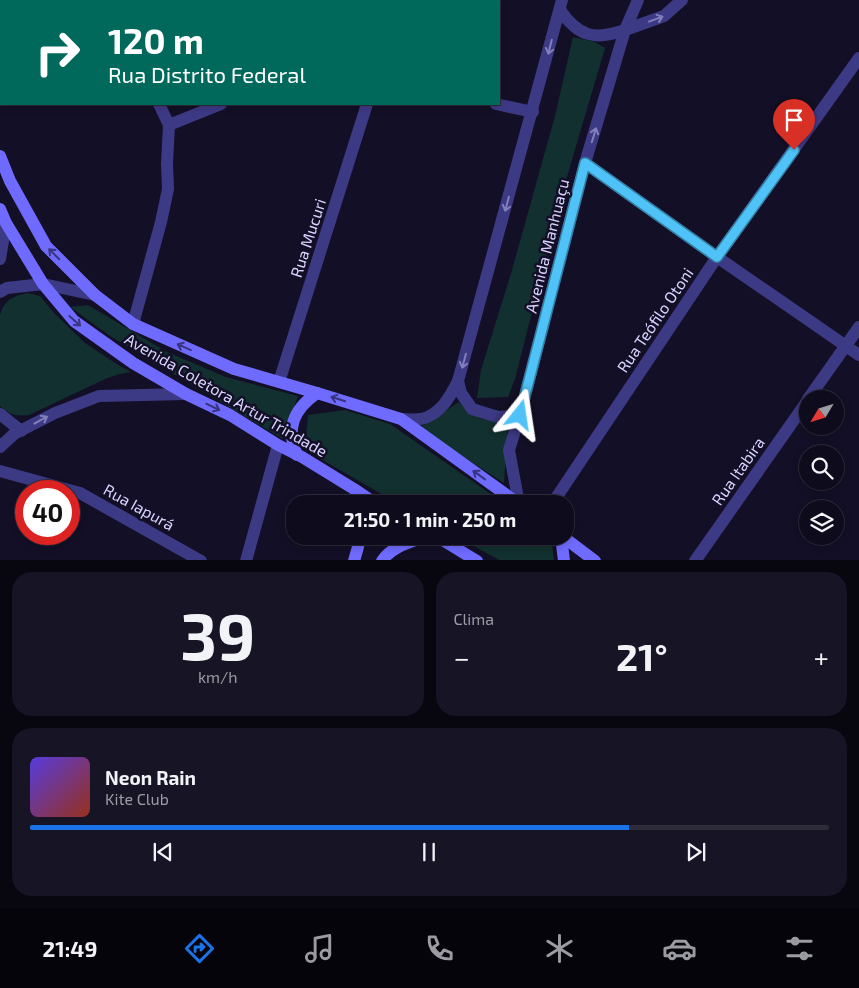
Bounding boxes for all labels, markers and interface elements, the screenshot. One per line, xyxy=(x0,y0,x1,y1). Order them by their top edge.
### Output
one-way arrow xyxy=(647,14,663,23)
text: 120 m xyxy=(108,19,204,61)
icon: right xyxy=(25,20,90,85)
one-way arrow xyxy=(545,39,554,55)
text: Rua Distrito Federal xyxy=(108,61,306,87)
pin xyxy=(773,99,815,150)
icon: arrive xyxy=(780,106,808,134)
one-way arrow xyxy=(589,127,599,143)
street label: Avenida Manhuaçu xyxy=(521,177,573,315)
one-way arrow xyxy=(502,195,512,211)
street label: Rua Mucuri xyxy=(286,196,329,280)
one-way arrow xyxy=(48,248,60,260)
street label: Rua Teófilo Otoni xyxy=(612,264,697,376)
one-way arrow xyxy=(69,315,82,327)
street label: Avenida Coletora Artur Trindade xyxy=(122,329,331,460)
one-way arrow xyxy=(177,341,192,351)
one-way arrow xyxy=(459,352,468,368)
position arrow xyxy=(493,388,545,440)
north arrow xyxy=(799,390,844,435)
map controls xyxy=(799,390,844,545)
one-way arrow xyxy=(330,394,346,404)
one-way arrow xyxy=(205,402,220,412)
one-way arrow xyxy=(33,415,48,425)
street label: Rua Itabira xyxy=(707,433,768,508)
button: search xyxy=(799,445,844,490)
one-way arrow xyxy=(472,470,486,480)
street label: Rua Iapurá xyxy=(101,479,178,534)
speed limit sign: 40 xyxy=(15,480,80,545)
button: layers xyxy=(799,500,844,545)
text: 21:50 · 1 min · 250 m xyxy=(344,508,516,531)
text: 39 xyxy=(180,595,255,673)
text: Clima xyxy=(454,609,494,628)
text: 21° xyxy=(616,633,668,679)
text: − xyxy=(454,640,470,674)
text: + xyxy=(814,640,829,674)
text: km/h xyxy=(198,667,238,686)
text: Neon Rain xyxy=(105,766,196,789)
text: Kite Club xyxy=(105,789,169,808)
icon: previous xyxy=(149,838,177,866)
icon: pause xyxy=(415,838,443,866)
icon: next xyxy=(682,838,710,866)
icon: directions xyxy=(182,931,217,966)
icon: music xyxy=(302,931,337,966)
icon: phone xyxy=(422,931,457,966)
icon: climate xyxy=(542,931,577,966)
icon: car xyxy=(662,931,697,966)
icon: filters xyxy=(782,931,817,966)
text: 21:49 xyxy=(42,935,97,961)

